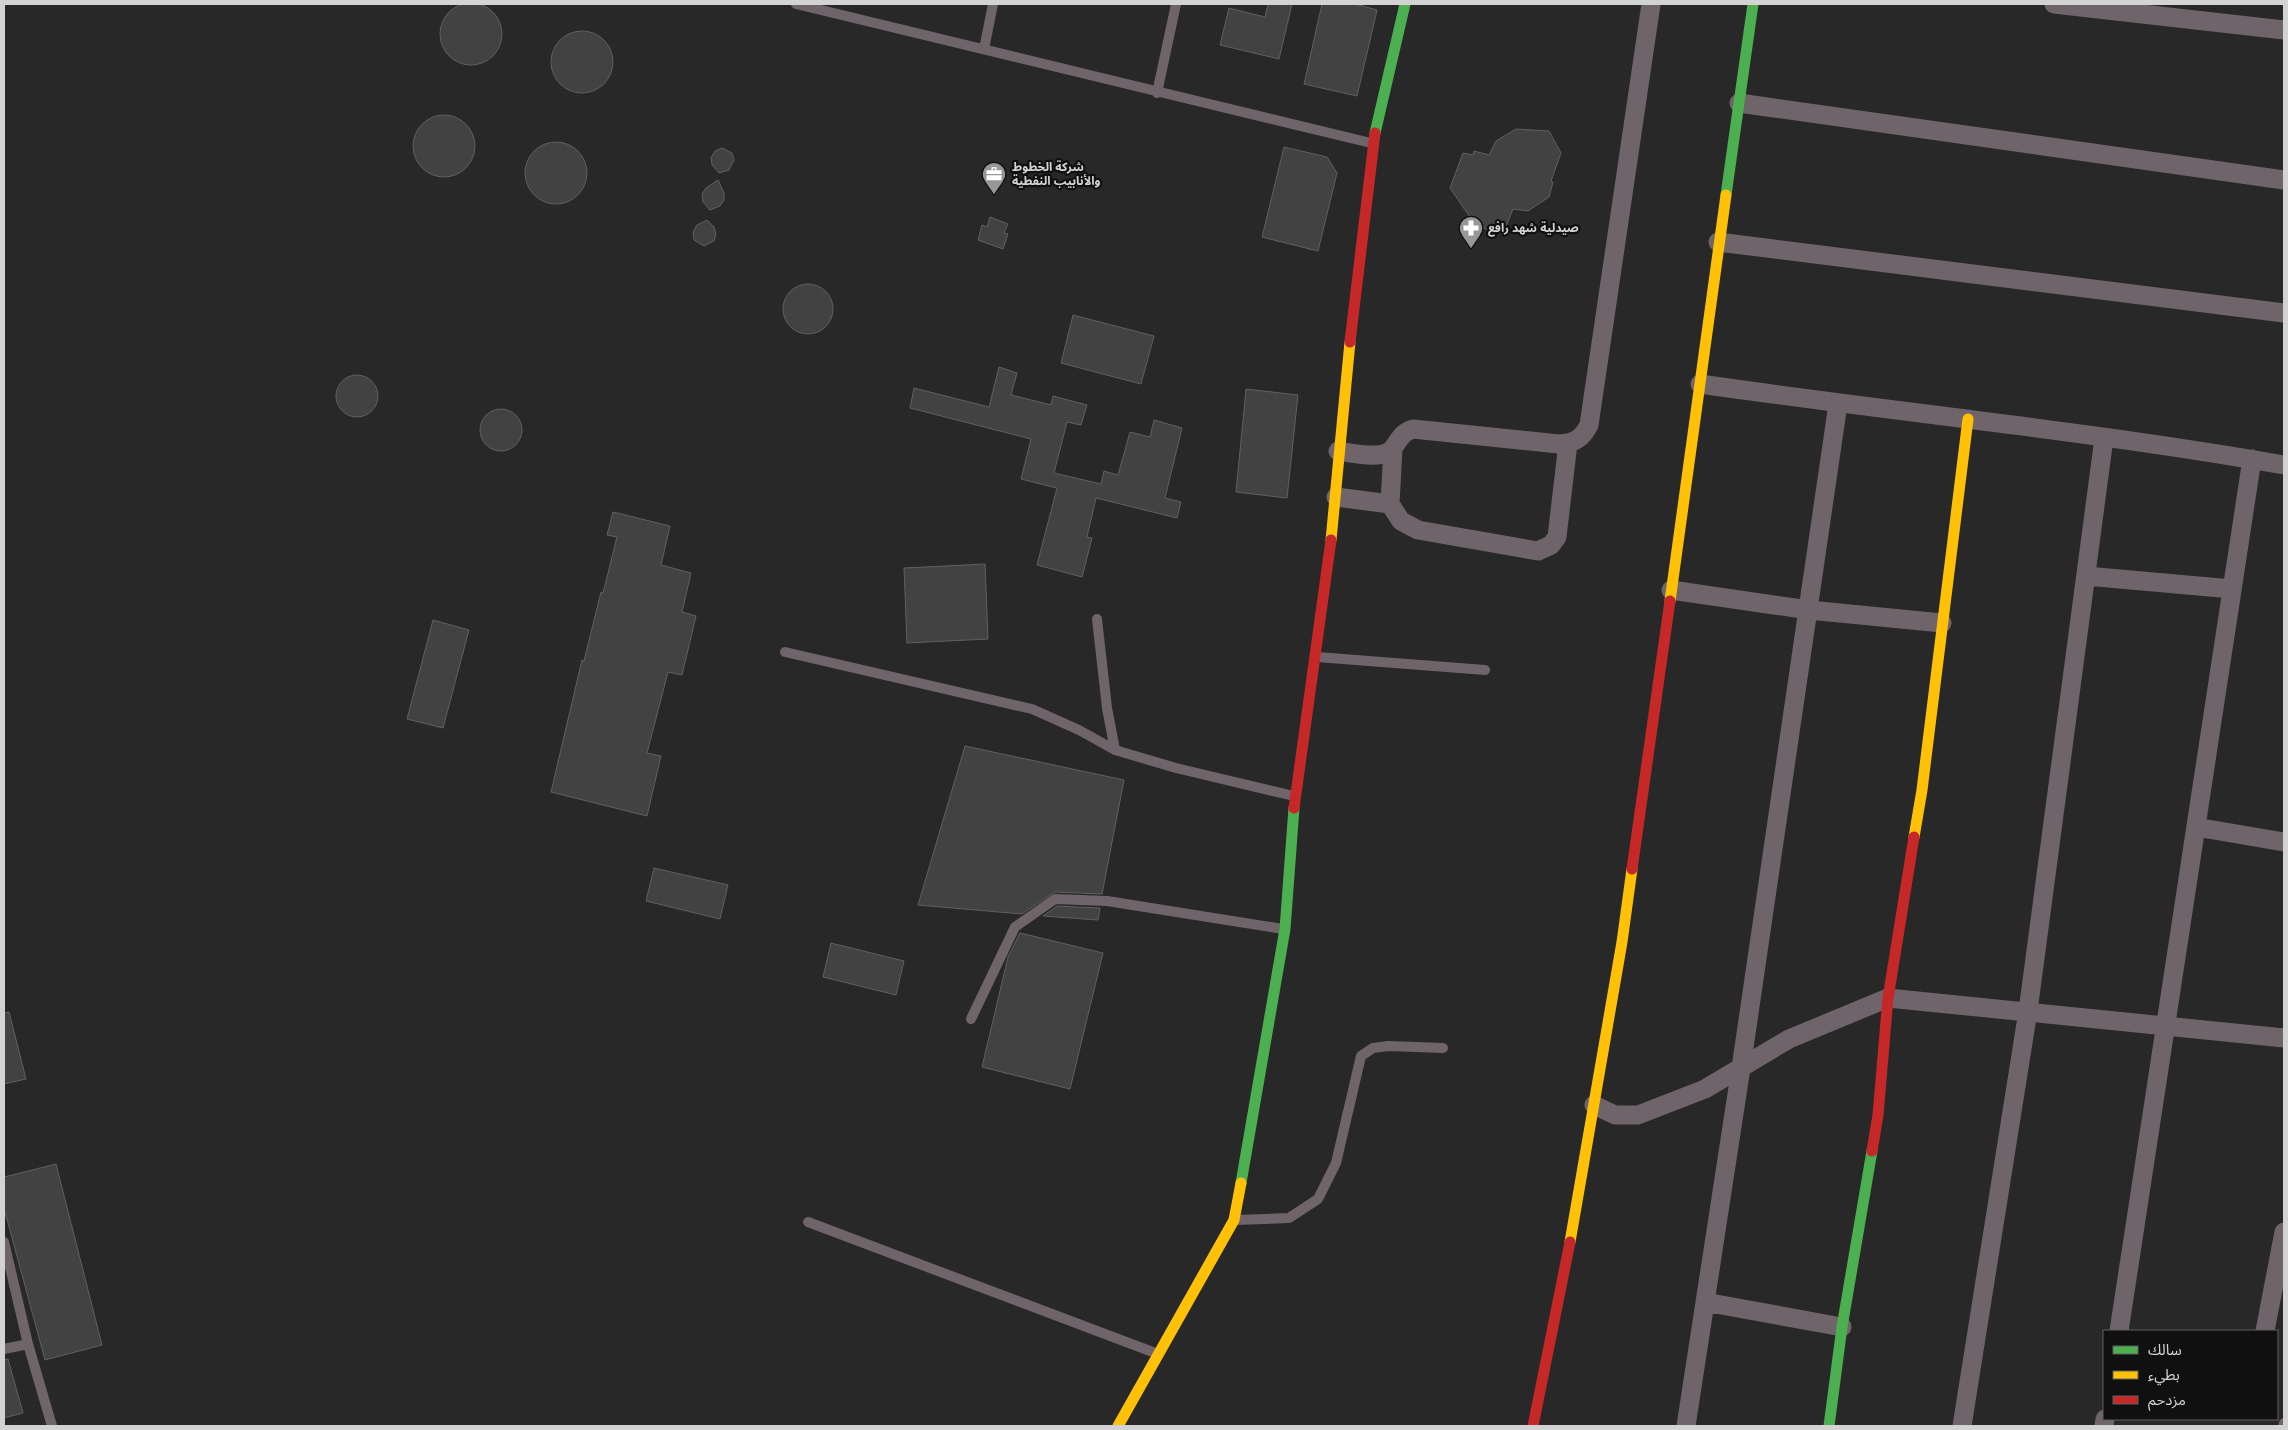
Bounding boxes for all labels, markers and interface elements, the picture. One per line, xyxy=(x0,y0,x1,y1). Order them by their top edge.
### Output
place label: شركة الخطوط والأنابيب النفطية xyxy=(1012,158,1101,189)
office icon: شركة الخطوط والأنابيب النفطية xyxy=(981,161,1007,195)
pharmacy icon: صيدلية شهد رافع xyxy=(1458,215,1484,249)
place label: صيدلية شهد رافع xyxy=(1488,219,1579,237)
legend xyxy=(2103,1330,2278,1420)
text: سالك xyxy=(2148,1339,2182,1359)
text: بطيء xyxy=(2148,1364,2180,1386)
text: مزدحم xyxy=(2148,1389,2186,1411)

